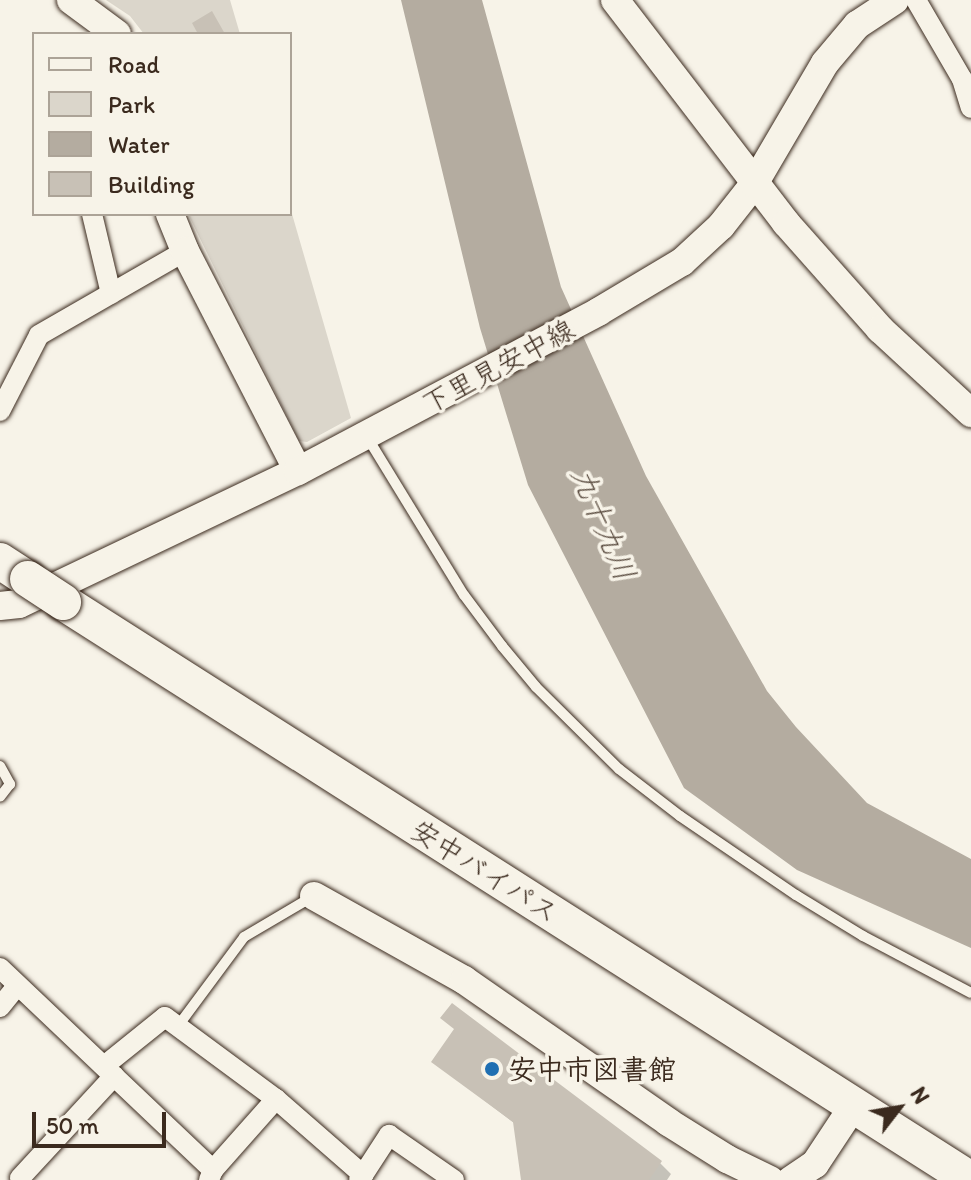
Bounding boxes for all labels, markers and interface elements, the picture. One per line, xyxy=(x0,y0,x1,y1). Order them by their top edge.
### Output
legend xyxy=(32,32,292,216)
text: Road xyxy=(108,50,160,79)
text: Park xyxy=(108,90,155,119)
text: Water xyxy=(108,130,170,159)
text: Building xyxy=(108,170,195,199)
street label: 下里見安中線 xyxy=(416,312,580,420)
water label: 九十九川 xyxy=(563,462,643,586)
street label: 安中バイパス xyxy=(405,812,565,930)
place label: 安中市図書館 xyxy=(508,1052,676,1086)
marker: 安中市図書館 xyxy=(483,1060,501,1078)
north arrow xyxy=(859,1068,939,1148)
text: N xyxy=(905,1082,935,1109)
scale bar xyxy=(36,1096,170,1146)
text: 50 m xyxy=(46,1111,99,1140)

